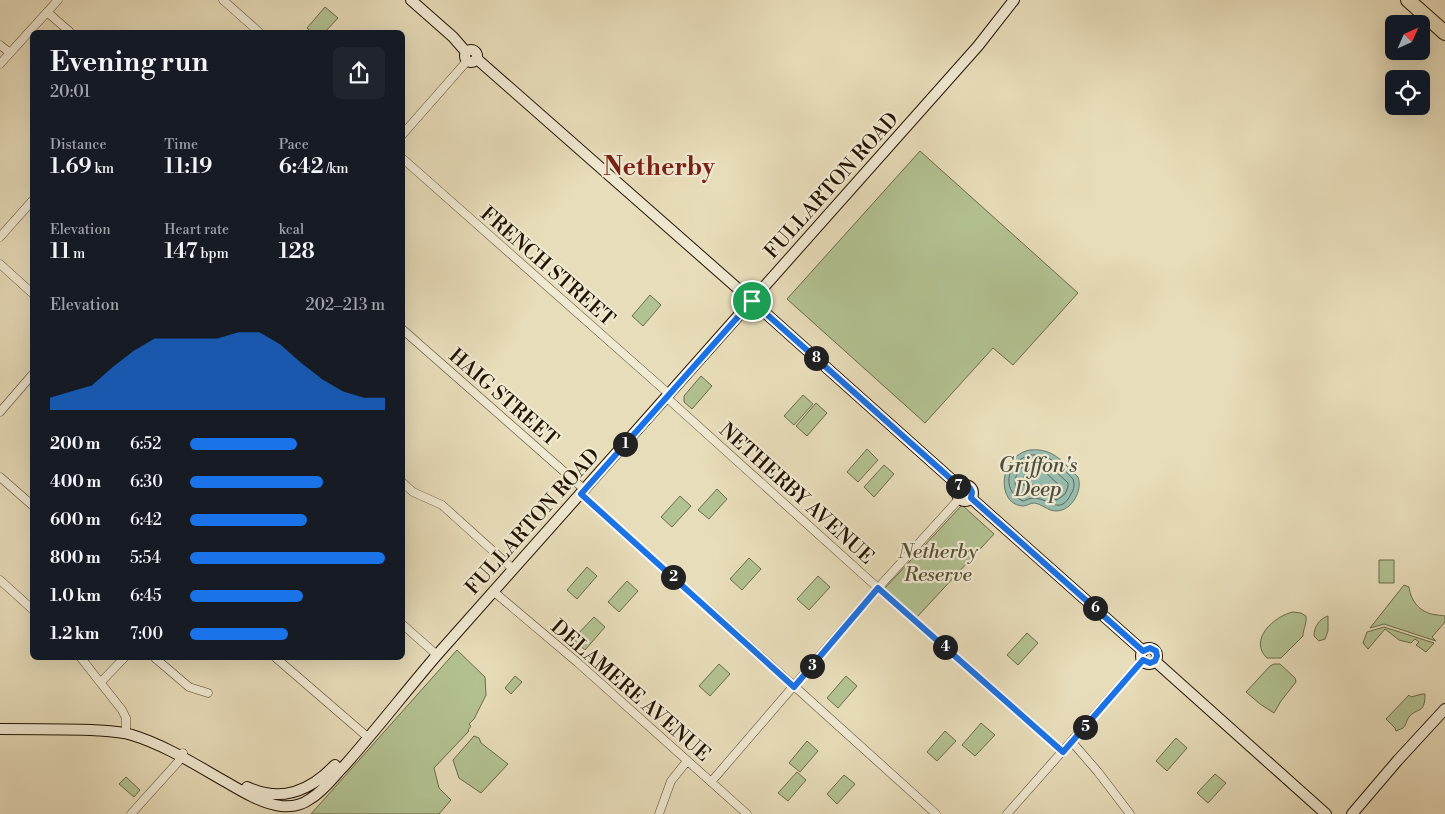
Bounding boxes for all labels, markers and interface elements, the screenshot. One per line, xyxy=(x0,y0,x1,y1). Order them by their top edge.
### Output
north arrow xyxy=(1385,15,1430,60)
map controls xyxy=(1385,15,1430,115)
text: Evening run xyxy=(50,45,209,80)
button: share xyxy=(333,47,385,99)
button: locate xyxy=(1385,70,1430,115)
text: 20:01 xyxy=(50,82,90,102)
street label: FULLARTON ROAD xyxy=(760,108,905,264)
text: Distance xyxy=(50,136,107,154)
text: Time xyxy=(164,136,198,154)
text: Pace xyxy=(279,136,309,154)
district label: Netherby xyxy=(603,152,715,183)
text: 1.69 xyxy=(50,154,92,180)
text: 11:19 xyxy=(164,154,212,180)
text: 6:42 xyxy=(279,154,323,180)
text: km xyxy=(92,160,114,178)
text: /km xyxy=(323,160,349,178)
street label: FRENCH STREET xyxy=(475,202,619,332)
text: Elevation xyxy=(50,221,111,239)
text: Heart rate xyxy=(164,221,229,239)
text: kcal xyxy=(279,221,304,239)
text: 11 xyxy=(50,239,70,265)
text: 147 xyxy=(164,239,198,265)
text: 128 xyxy=(279,239,315,265)
text: m xyxy=(70,245,85,263)
text: bpm xyxy=(198,245,229,263)
pin xyxy=(731,280,773,322)
icon: arrive xyxy=(738,287,766,315)
text: Elevation xyxy=(50,295,119,315)
text: 202–213 m xyxy=(305,295,385,315)
street label: HAIG STREET xyxy=(443,344,563,452)
pin: 8 xyxy=(804,346,828,370)
text: 8 xyxy=(812,349,821,367)
street label: NETHERBY AVENUE xyxy=(713,418,879,570)
pin: 1 xyxy=(612,432,638,456)
text: 200 m xyxy=(50,434,100,454)
text: 6:52 xyxy=(130,434,161,454)
text: 1 xyxy=(622,435,629,453)
street label: FULLARTON ROAD xyxy=(461,444,606,600)
water label: Griffon's Deep xyxy=(999,453,1078,503)
text: 400 m xyxy=(50,472,101,492)
text: 6:30 xyxy=(130,472,163,492)
pin: 7 xyxy=(946,474,970,498)
text: 7 xyxy=(954,477,963,495)
text: 600 m xyxy=(50,510,100,530)
text: 6:42 xyxy=(130,510,162,530)
park label: Netherby Reserve xyxy=(897,540,979,588)
text: 800 m xyxy=(50,548,101,568)
text: 5:54 xyxy=(130,548,161,568)
pin: 2 xyxy=(660,564,686,590)
text: 2 xyxy=(669,568,678,586)
text: 1.0 km xyxy=(50,586,101,606)
text: 6:45 xyxy=(130,586,162,606)
pin: 6 xyxy=(1082,596,1108,620)
text: 6 xyxy=(1091,599,1100,617)
street label: DELAMERE AVENUE xyxy=(545,615,715,767)
text: 1.2 km xyxy=(50,624,99,644)
text: 7:00 xyxy=(130,624,163,644)
pin: 4 xyxy=(932,634,958,660)
text: 4 xyxy=(941,638,950,656)
pin: 3 xyxy=(800,654,824,678)
text: 3 xyxy=(808,657,817,675)
pin: 5 xyxy=(1072,714,1098,740)
text: 5 xyxy=(1081,718,1090,736)

